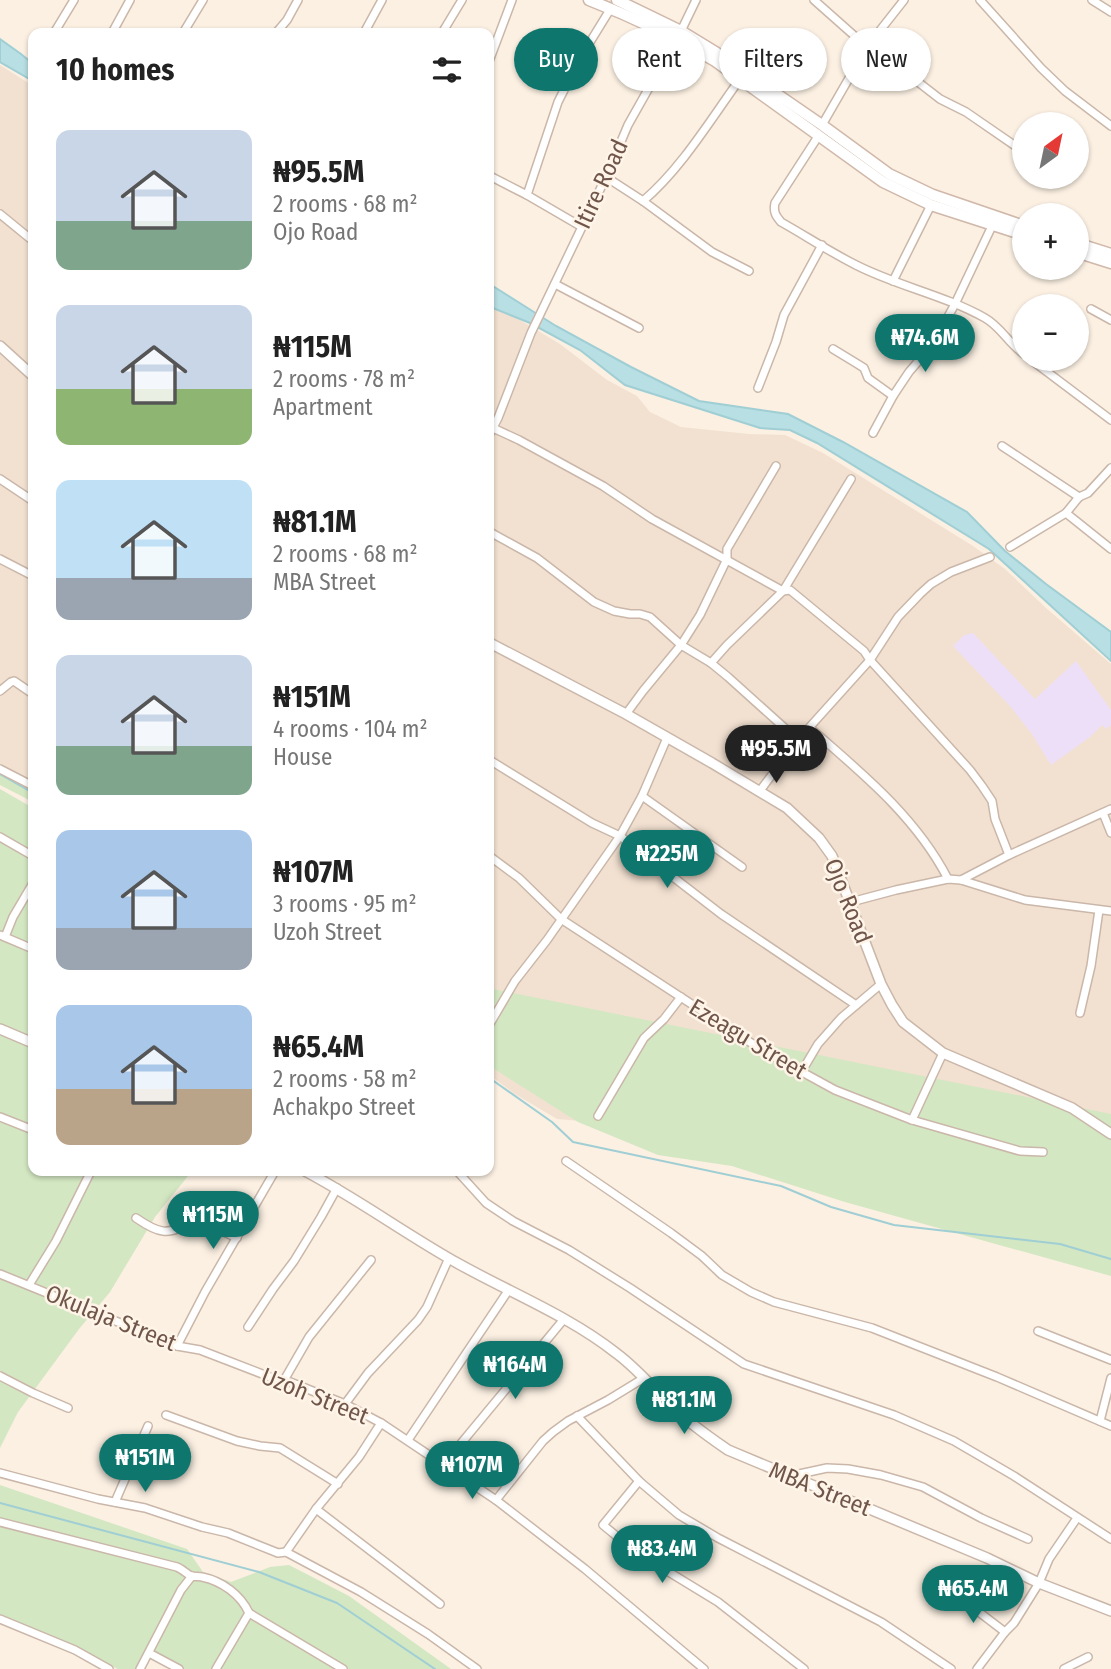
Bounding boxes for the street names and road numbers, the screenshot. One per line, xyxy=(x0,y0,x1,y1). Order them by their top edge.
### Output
street label: Itire Road xyxy=(568,135,634,233)
street label: Ojo Road xyxy=(818,854,878,948)
street label: Ezeagu Street xyxy=(684,993,812,1085)
street label: Okulaja Street xyxy=(41,1279,181,1357)
street label: Uzoh Street xyxy=(257,1362,373,1430)
street label: MBA Street xyxy=(765,1456,875,1522)

